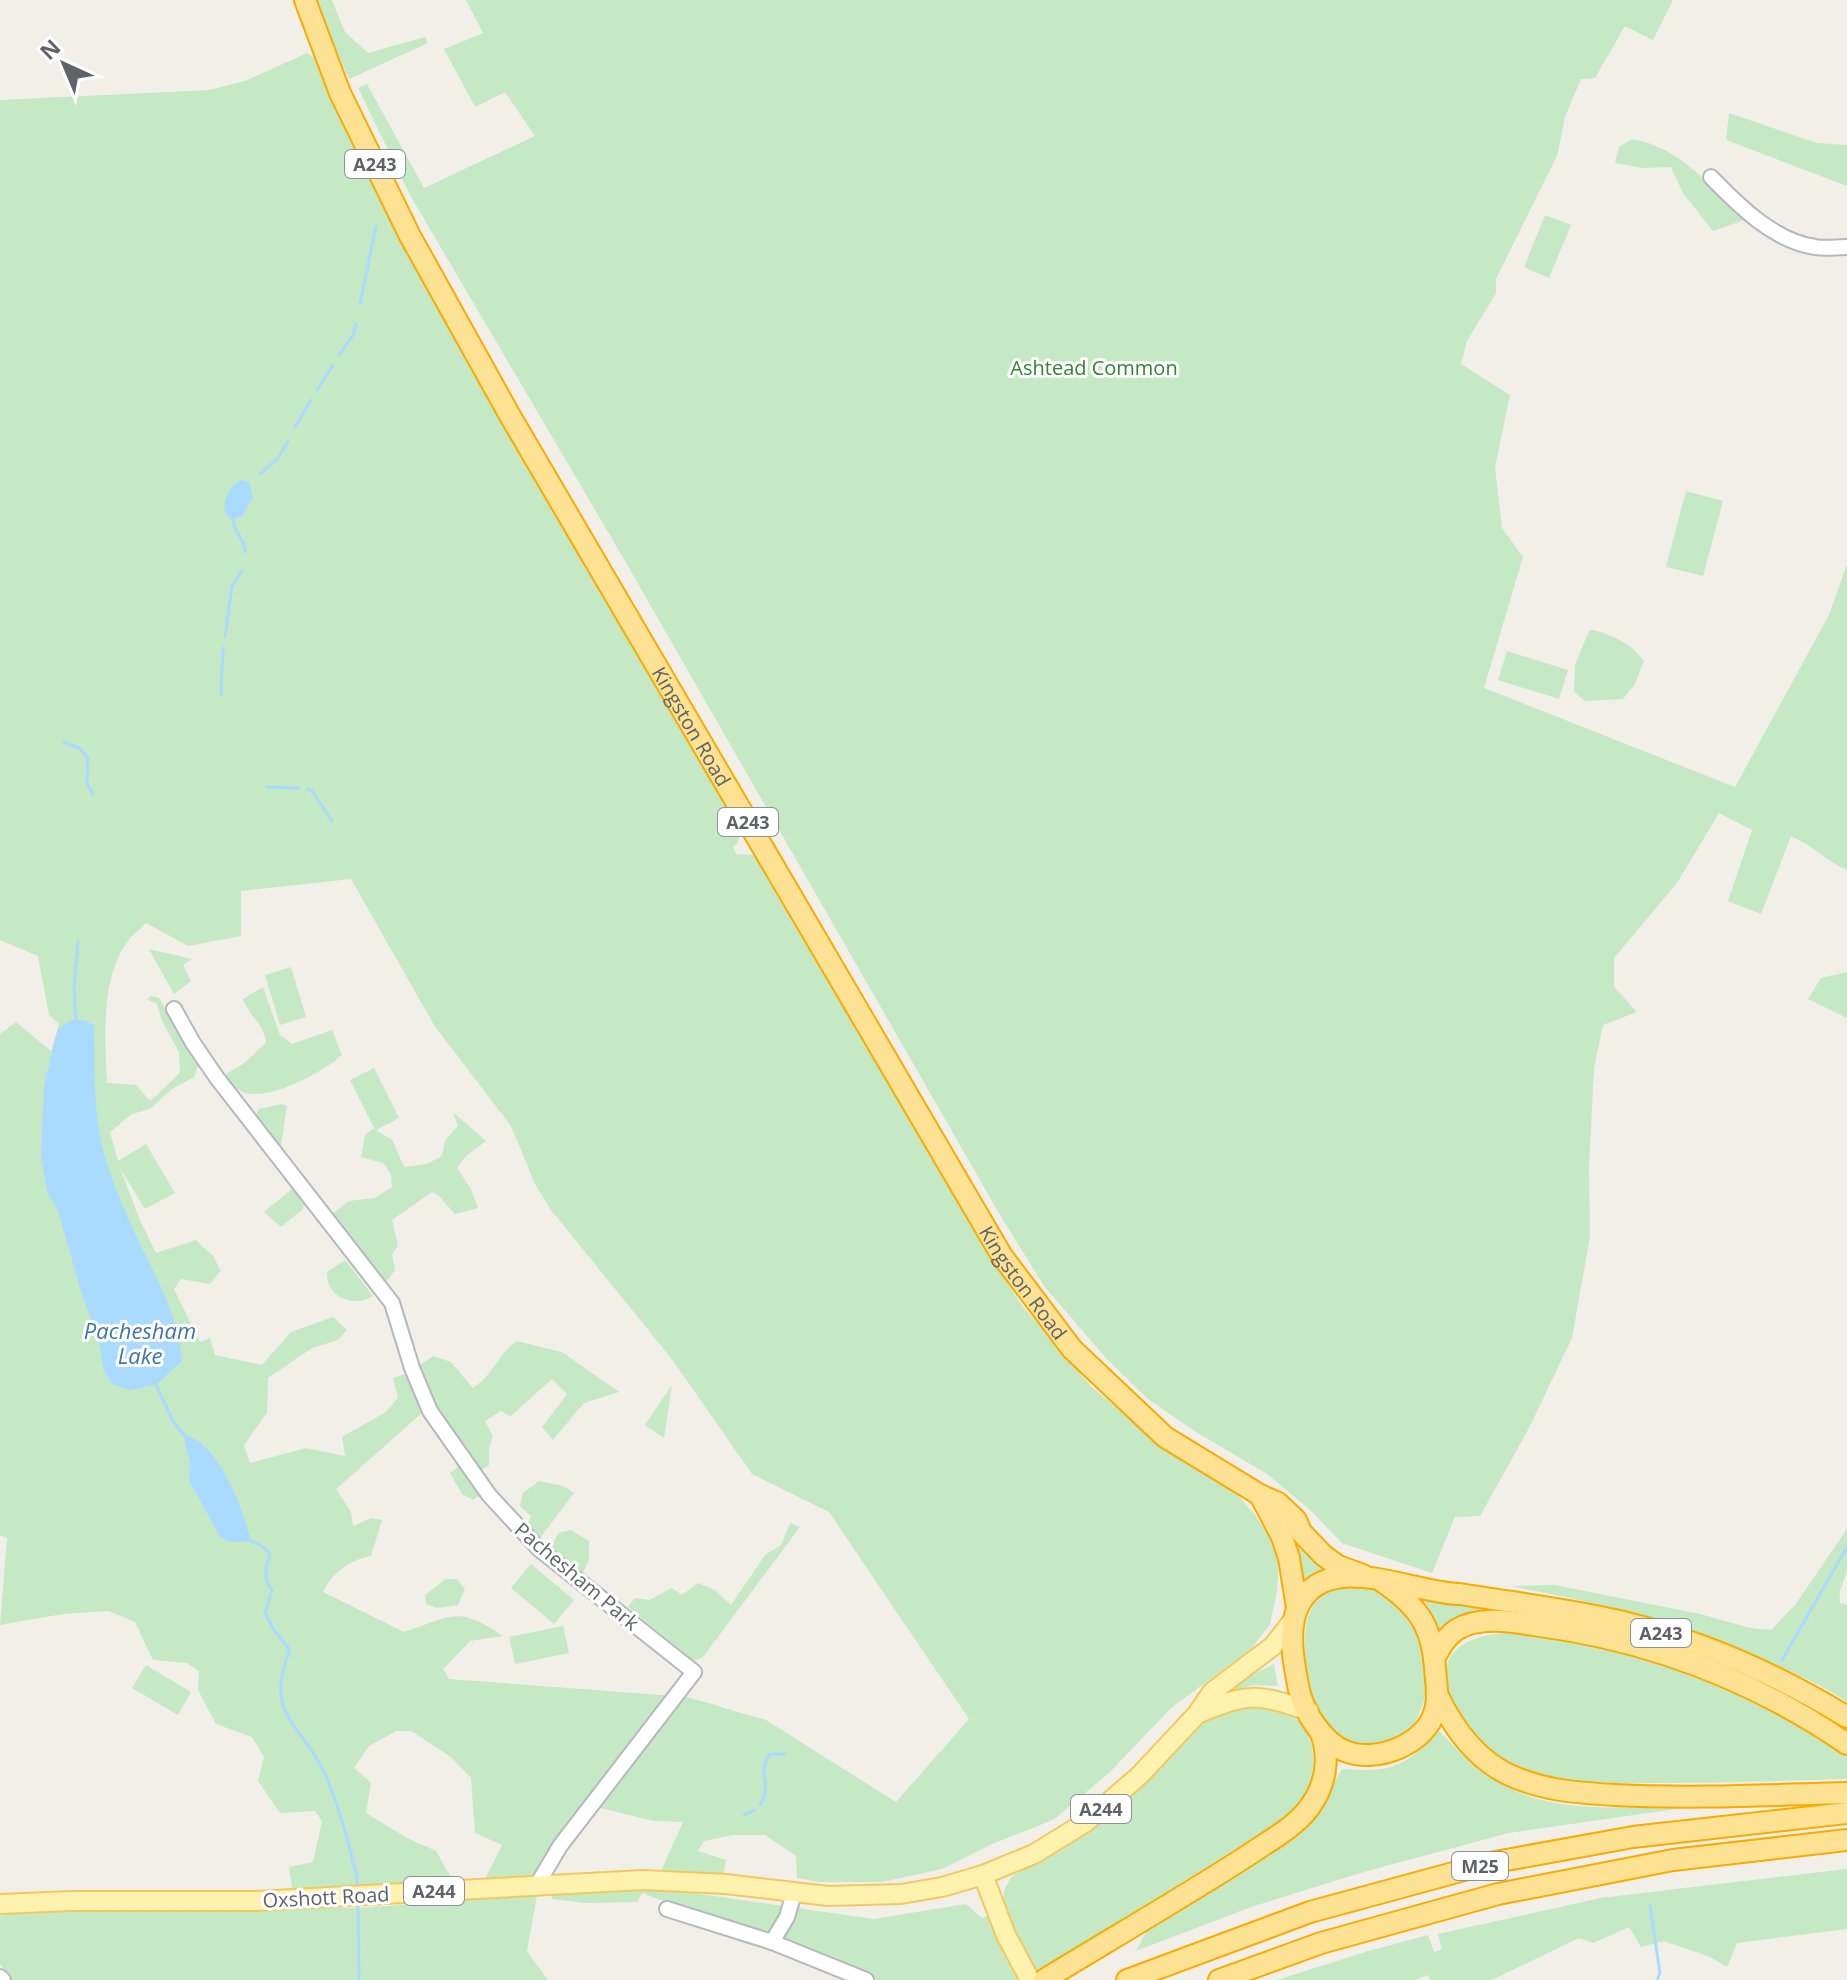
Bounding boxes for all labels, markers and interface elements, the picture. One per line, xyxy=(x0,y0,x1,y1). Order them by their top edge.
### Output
north arrow xyxy=(24,24,104,104)
text: N xyxy=(33,32,66,66)
road number: A243 xyxy=(345,150,405,178)
park label: Ashtead Common xyxy=(1010,354,1178,381)
street label: Kingston Road xyxy=(646,661,737,791)
road number: A243 xyxy=(718,808,778,836)
street label: Kingston Road xyxy=(974,1221,1074,1345)
water label: Pachesham Lake xyxy=(84,1315,196,1370)
street label: Pachesham Park xyxy=(509,1516,645,1636)
road number: A243 xyxy=(1631,1619,1691,1647)
road number: A244 xyxy=(1071,1795,1131,1823)
road number: M25 xyxy=(1452,1852,1508,1880)
road number: A244 xyxy=(404,1877,464,1905)
street label: Oxshott Road xyxy=(262,1880,390,1914)

